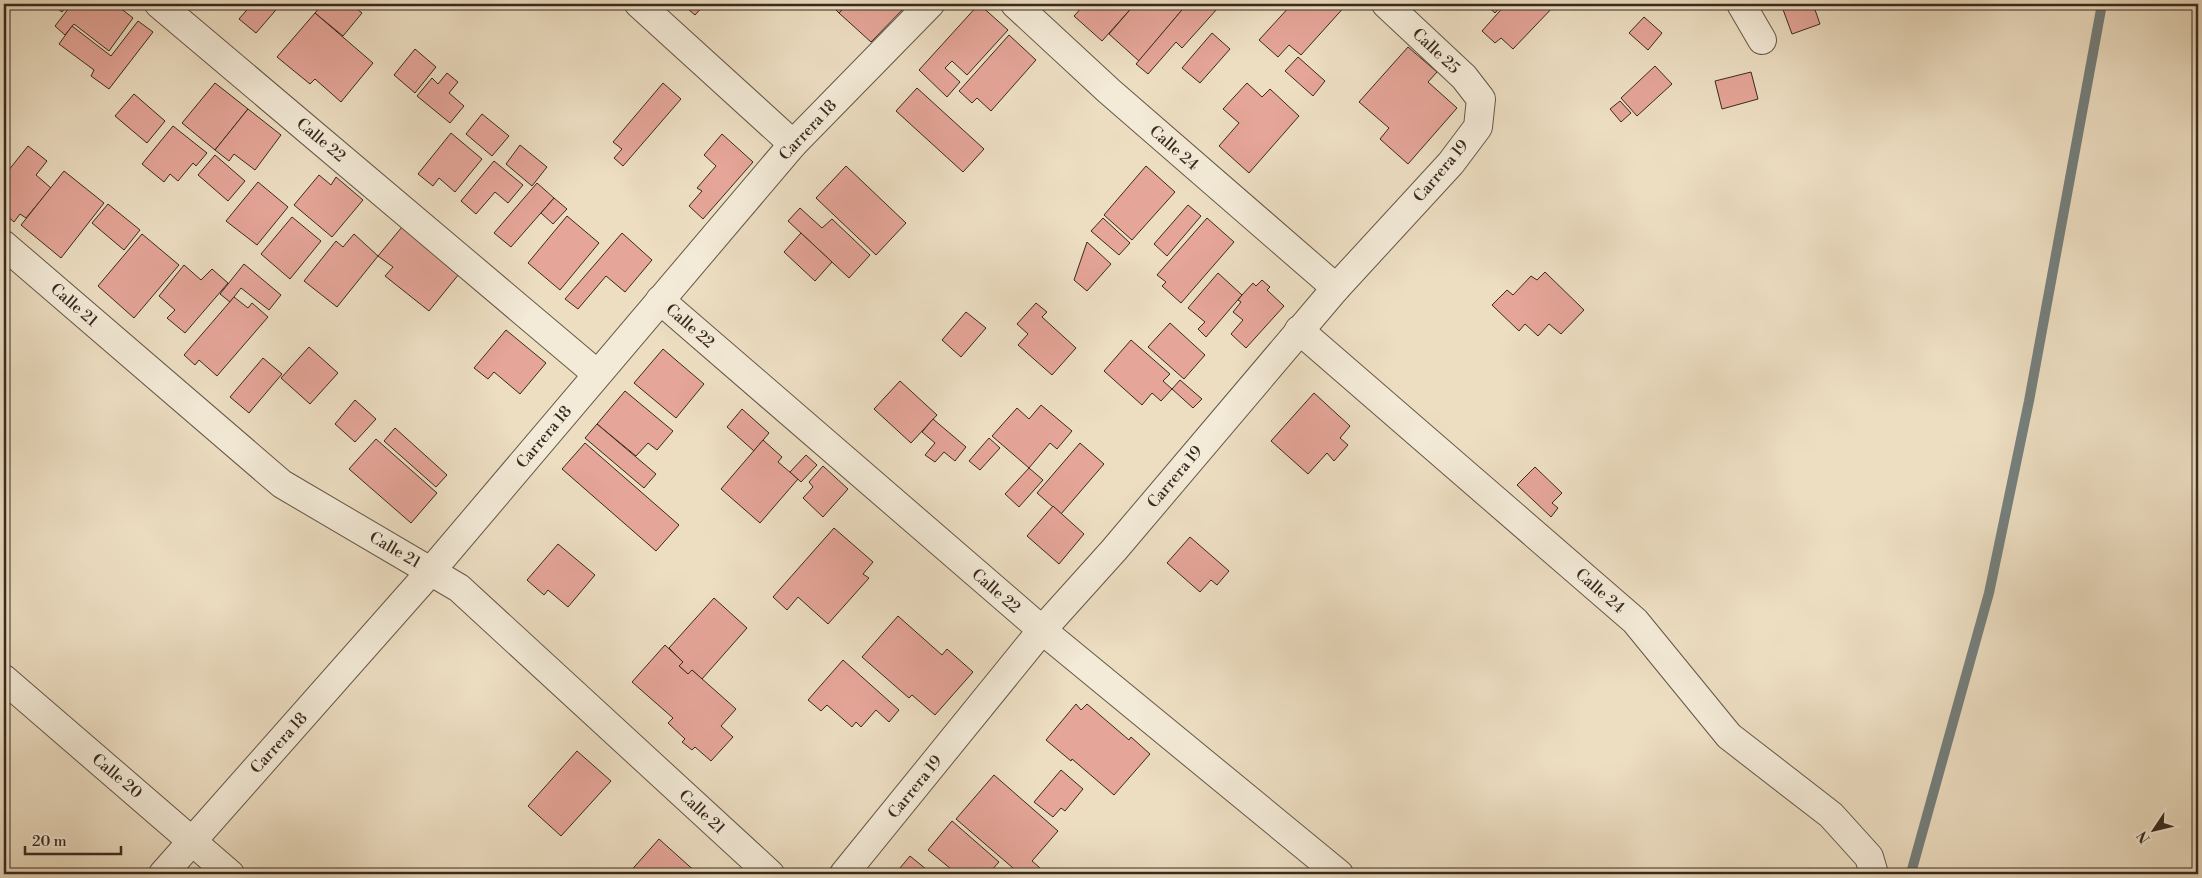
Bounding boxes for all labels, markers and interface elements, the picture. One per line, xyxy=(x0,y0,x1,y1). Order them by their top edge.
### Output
street label: Calle 25 xyxy=(1408,24,1464,78)
street label: Carrera 18 xyxy=(775,95,841,165)
street label: Calle 22 xyxy=(292,114,350,166)
street label: Calle 24 xyxy=(1145,121,1203,175)
street label: Carrera 19 xyxy=(1409,135,1473,206)
street label: Calle 21 xyxy=(46,279,102,331)
street label: Calle 22 xyxy=(661,299,719,353)
street label: Carrera 18 xyxy=(512,401,576,472)
street label: Carrera 19 xyxy=(1143,441,1207,512)
street label: Calle 21 xyxy=(366,527,424,573)
street label: Calle 22 xyxy=(967,564,1025,618)
street label: Calle 24 xyxy=(1571,564,1629,618)
street label: Carrera 18 xyxy=(246,708,312,778)
street label: Calle 20 xyxy=(88,749,146,803)
street label: Carrera 19 xyxy=(883,751,947,823)
street label: Calle 21 xyxy=(675,786,729,839)
north arrow xyxy=(2130,806,2180,856)
scale bar xyxy=(25,823,121,855)
text: N xyxy=(2134,827,2155,847)
text: 20 m xyxy=(32,832,67,851)

